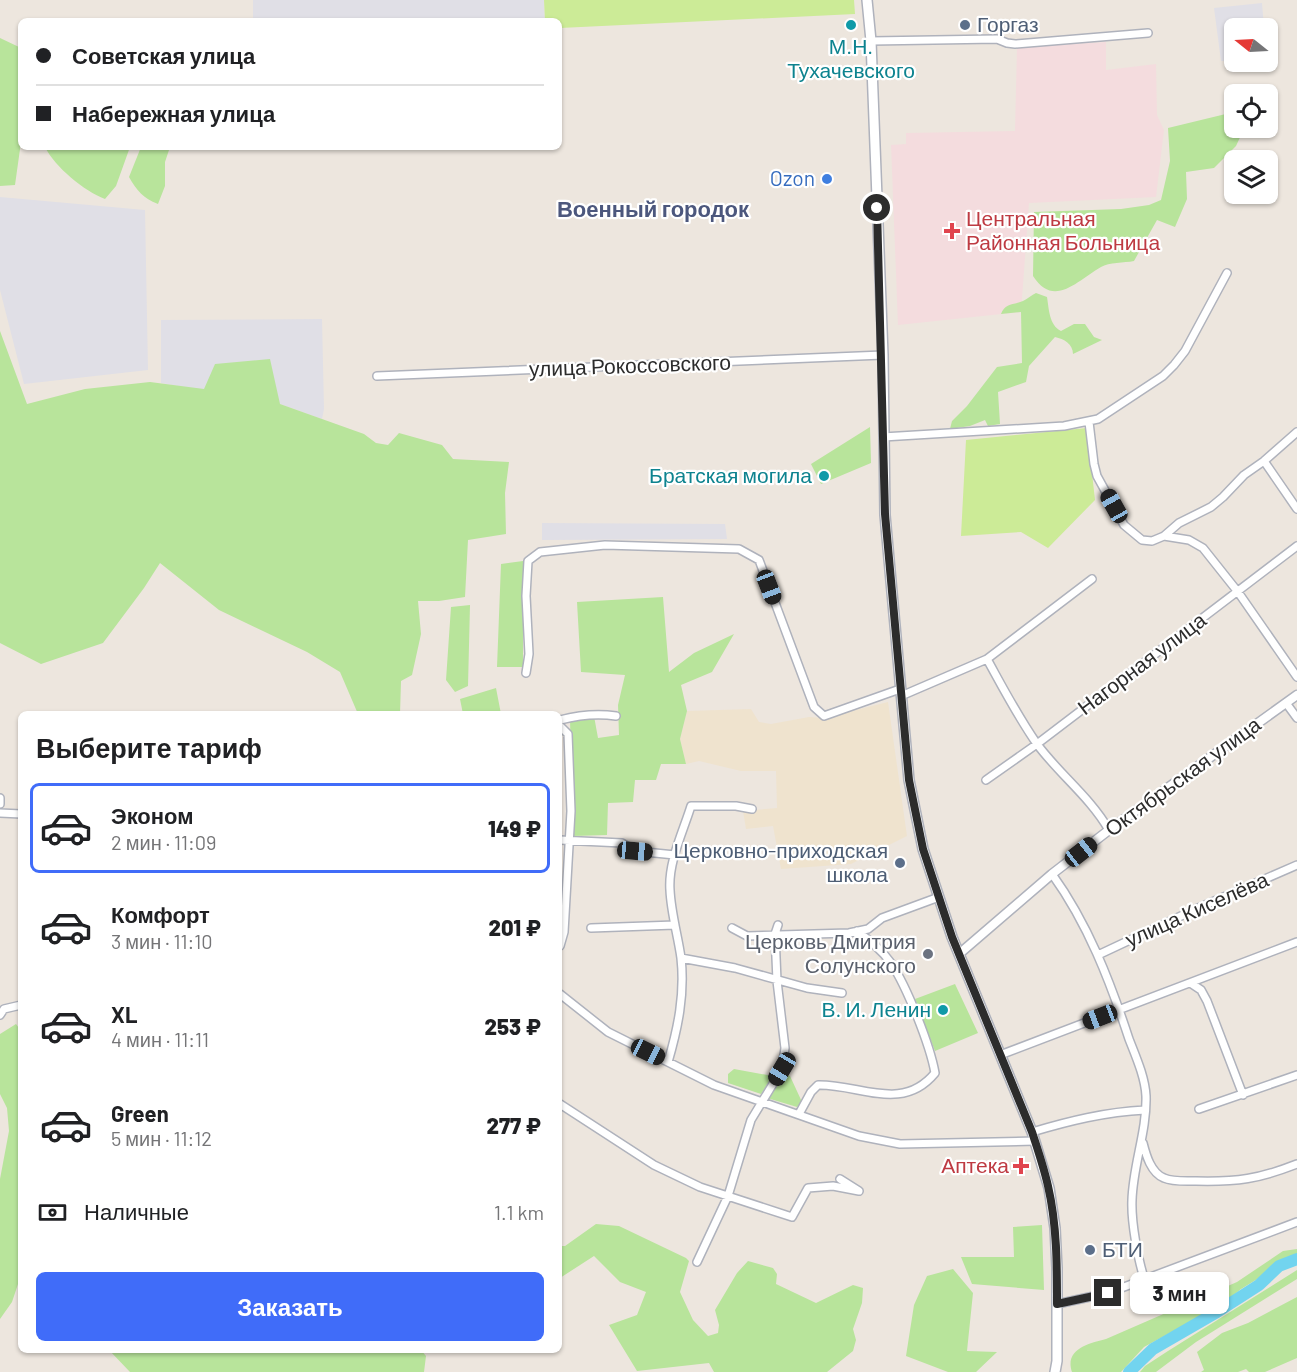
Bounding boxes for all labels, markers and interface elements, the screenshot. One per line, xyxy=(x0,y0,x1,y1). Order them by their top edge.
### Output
place label: Горгаз xyxy=(977,11,1039,36)
marker: М.Н. Тухачевского xyxy=(844,18,858,32)
marker: Горгаз xyxy=(958,18,972,32)
north arrow xyxy=(1224,18,1278,72)
map controls xyxy=(1224,18,1278,204)
place label: М.Н. Тухачевского xyxy=(787,33,915,82)
text: Советская улица xyxy=(72,42,255,68)
button: locate xyxy=(1224,84,1278,138)
text: Набережная улица xyxy=(72,100,275,126)
button: layers xyxy=(1224,150,1278,204)
place label: Ozon xyxy=(770,165,815,190)
marker: Ozon xyxy=(820,172,834,186)
route start xyxy=(863,194,890,221)
district label: Военный городок xyxy=(557,195,750,222)
place label: Центральная Районная Больница xyxy=(966,205,1160,254)
marker: Центральная Районная Больница xyxy=(943,222,961,240)
street label: улица Рокоссовского xyxy=(529,348,731,381)
place label: Братская могила xyxy=(649,462,812,487)
marker: Братская могила xyxy=(817,469,831,483)
car xyxy=(1097,486,1131,526)
car xyxy=(754,567,784,607)
street label: Нагорная улица xyxy=(1072,606,1210,719)
street label: Октябрьская улица xyxy=(1099,711,1265,841)
text: Выберите тариф xyxy=(36,731,262,763)
icon: car xyxy=(39,801,93,855)
text: Эконом xyxy=(111,802,194,828)
text: 149 ₽ xyxy=(488,815,541,841)
text: 2 мин · 11:09 xyxy=(111,830,216,854)
car xyxy=(1061,834,1101,870)
place label: Церковно-приходская школа xyxy=(674,837,888,886)
car xyxy=(616,840,654,862)
marker: Церковно-приходская школа xyxy=(893,856,907,870)
street label: улица Киселёва xyxy=(1121,866,1272,951)
icon: car xyxy=(39,900,93,954)
text: Комфорт xyxy=(111,901,210,927)
text: 201 ₽ xyxy=(488,914,541,940)
place label: Церковь Дмитрия Солунского xyxy=(745,928,916,977)
text: 3 мин · 11:10 xyxy=(111,929,213,953)
marker: Церковь Дмитрия Солунского xyxy=(921,947,935,961)
place label: В. И. Ленин xyxy=(821,996,931,1021)
icon: car xyxy=(39,999,93,1053)
text: XL xyxy=(111,1001,137,1027)
car xyxy=(1080,1002,1120,1032)
marker: В. И. Ленин xyxy=(936,1003,950,1017)
text: 253 ₽ xyxy=(485,1013,541,1039)
text: 4 мин · 11:11 xyxy=(111,1027,209,1051)
car xyxy=(628,1036,668,1068)
car xyxy=(765,1049,799,1089)
icon: car xyxy=(39,1098,93,1152)
text: Green xyxy=(111,1100,169,1126)
text: 277 ₽ xyxy=(487,1112,541,1138)
text: 5 мин · 11:12 xyxy=(111,1126,212,1150)
place label: Аптека xyxy=(941,1152,1009,1177)
marker: Аптека xyxy=(1014,1159,1028,1173)
icon: cash xyxy=(36,1196,69,1229)
text: Наличные xyxy=(84,1198,189,1224)
text: 1.1 km xyxy=(494,1200,544,1224)
place label: БТИ xyxy=(1102,1236,1143,1261)
marker: БТИ xyxy=(1083,1243,1097,1257)
button: Заказать xyxy=(36,1272,544,1341)
callout: 3 мин xyxy=(1129,1272,1228,1314)
route end xyxy=(1094,1279,1121,1306)
text: 3 мин xyxy=(1152,1281,1207,1305)

